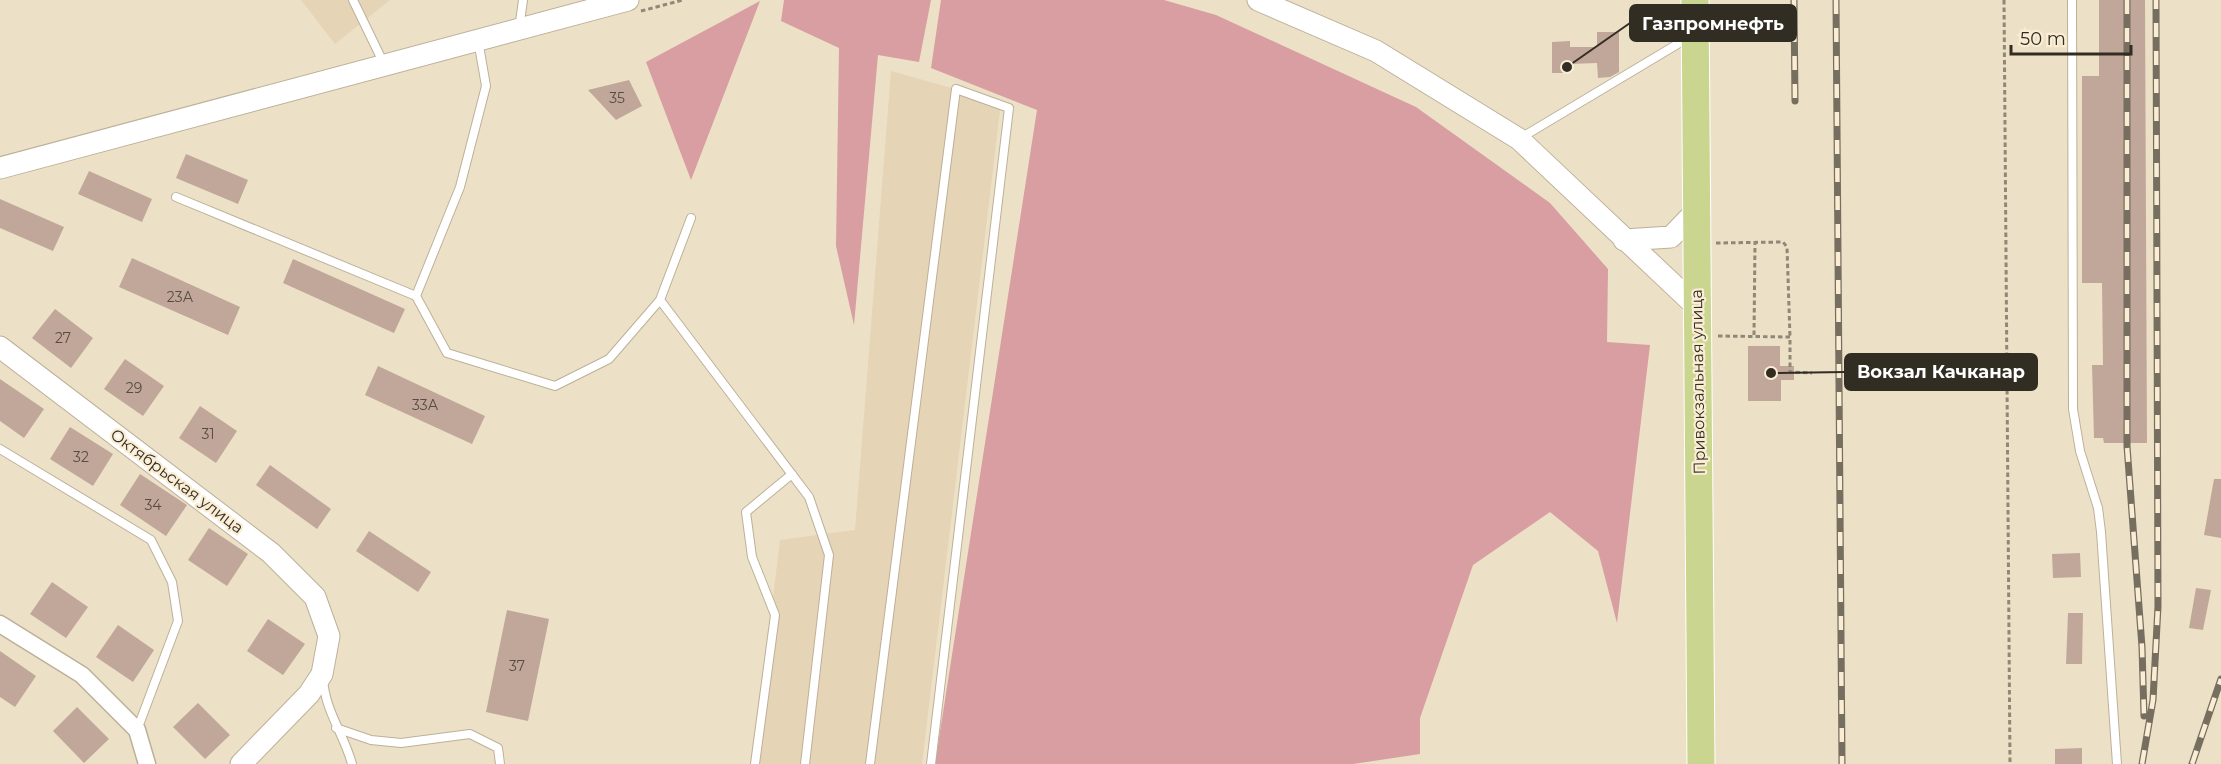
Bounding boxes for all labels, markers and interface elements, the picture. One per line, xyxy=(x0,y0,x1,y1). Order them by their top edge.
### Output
callout: Газпромнефть xyxy=(1630,5,1796,41)
text: Газпромнефть xyxy=(1642,13,1784,35)
scale bar xyxy=(2011,18,2131,56)
text: 50 m xyxy=(2020,28,2066,50)
house number: 35 xyxy=(609,89,625,107)
house number: 23А xyxy=(167,288,194,306)
street label: Привокзальная улица xyxy=(1687,289,1709,475)
house number: 27 xyxy=(55,329,71,347)
callout: Вокзал Качканар xyxy=(1845,354,2037,390)
text: Вокзал Качканар xyxy=(1857,361,2025,383)
house number: 29 xyxy=(126,379,142,397)
house number: 33А xyxy=(412,396,439,414)
street label: Октябрьская улица xyxy=(107,425,247,537)
house number: 31 xyxy=(202,425,214,443)
house number: 32 xyxy=(73,448,89,466)
house number: 34 xyxy=(144,496,162,514)
house number: 37 xyxy=(509,657,525,675)

